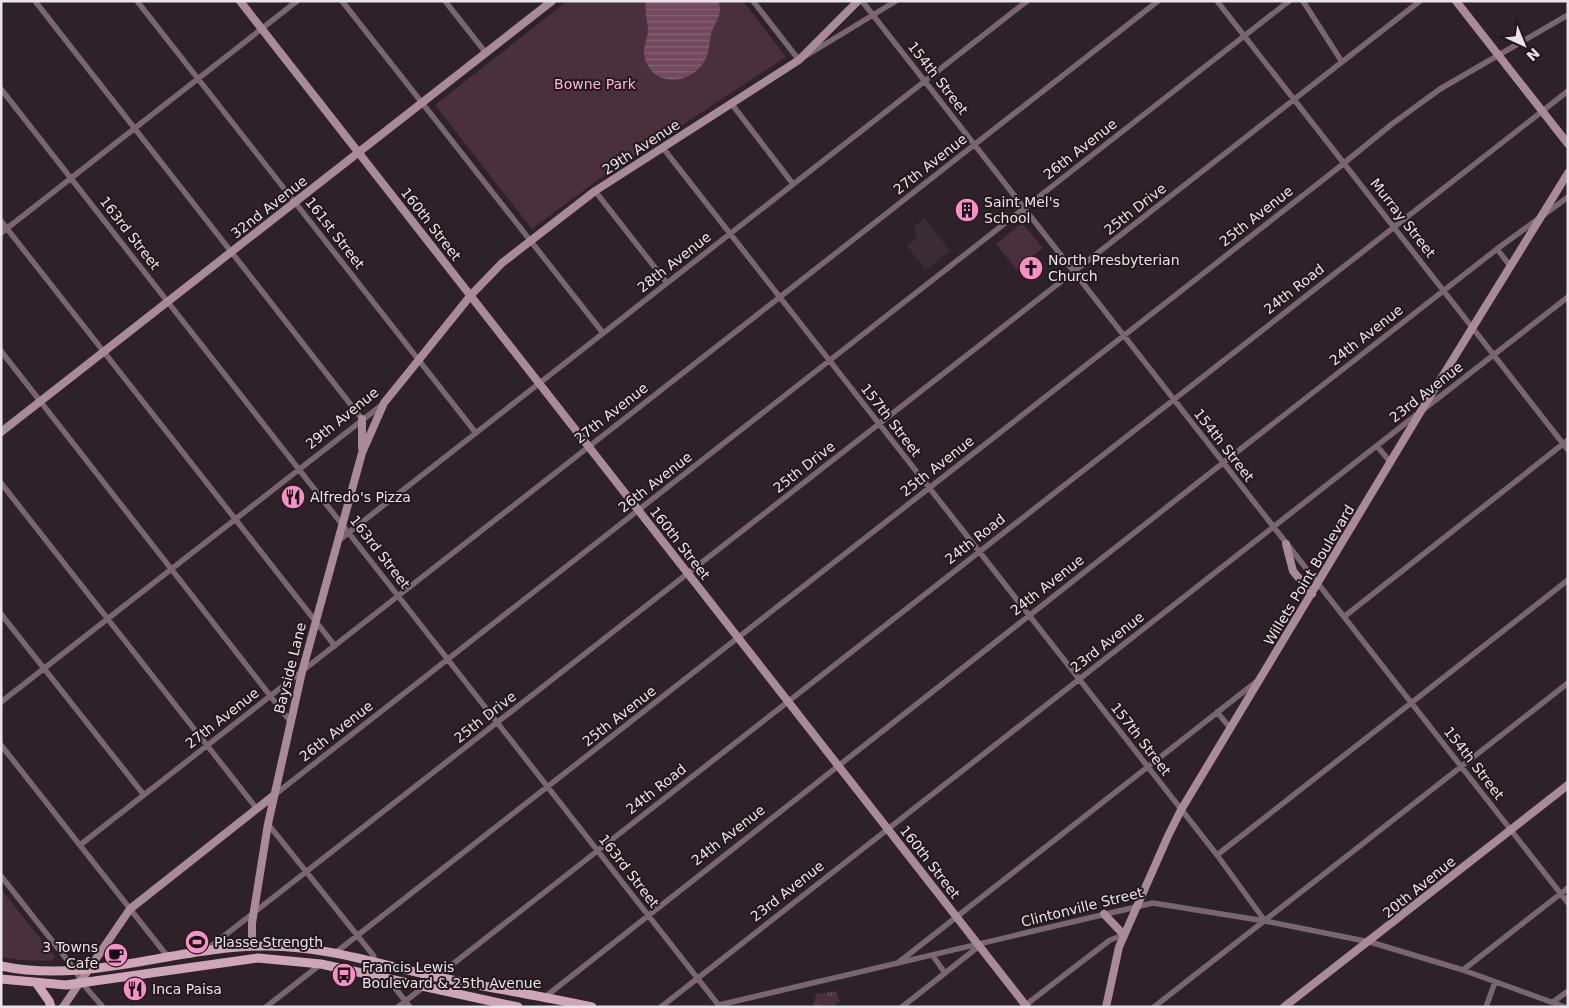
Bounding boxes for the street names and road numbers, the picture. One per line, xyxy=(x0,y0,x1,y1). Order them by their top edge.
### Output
street label: 154th Street xyxy=(905,38,972,118)
street label: 26th Avenue xyxy=(1040,115,1120,183)
street label: 29th Avenue xyxy=(599,116,683,178)
street label: 27th Avenue xyxy=(890,130,970,198)
street label: 32nd Avenue xyxy=(228,172,310,242)
street label: Murray Street xyxy=(1367,175,1439,261)
street label: 25th Drive xyxy=(1101,180,1169,238)
street label: 25th Avenue xyxy=(1216,182,1296,250)
street label: 160th Street xyxy=(398,184,465,264)
street label: 163rd Street xyxy=(97,193,164,273)
street label: 161st Street xyxy=(302,194,368,272)
street label: 28th Avenue xyxy=(634,228,714,296)
street label: 24th Road xyxy=(1261,261,1327,317)
street label: 24th Avenue xyxy=(1326,301,1406,369)
street label: 23rd Avenue xyxy=(1386,358,1466,426)
street label: 27th Avenue xyxy=(571,379,651,447)
street label: 157th Street xyxy=(858,380,925,460)
street label: 29th Avenue xyxy=(303,384,381,452)
street label: 154th Street xyxy=(1191,405,1258,485)
street label: 25th Avenue xyxy=(897,432,977,500)
street label: 25th Drive xyxy=(770,438,838,496)
street label: 26th Avenue xyxy=(615,448,695,516)
street label: Willets Point Boulevard xyxy=(1261,502,1357,648)
street label: 160th Street xyxy=(647,503,714,583)
street label: 24th Road xyxy=(942,511,1008,567)
street label: 163rd Street xyxy=(347,512,414,592)
street label: 24th Avenue xyxy=(1007,551,1087,619)
street label: 23rd Avenue xyxy=(1067,608,1147,676)
street label: Bayside Lane xyxy=(271,621,309,715)
street label: 25th Avenue xyxy=(579,682,659,750)
street label: 27th Avenue xyxy=(182,684,262,752)
street label: 25th Drive xyxy=(451,688,519,746)
street label: 26th Avenue xyxy=(296,697,376,765)
street label: 157th Street xyxy=(1108,699,1175,779)
street label: 154th Street xyxy=(1441,723,1508,803)
street label: 24th Road xyxy=(623,761,689,817)
street label: 24th Avenue xyxy=(688,801,768,869)
street label: 160th Street xyxy=(897,822,964,902)
street label: 163rd Street xyxy=(596,831,663,911)
street label: 20th Avenue xyxy=(1380,853,1458,921)
street label: 23rd Avenue xyxy=(747,857,827,925)
street label: Clintonville Street xyxy=(1019,884,1145,930)

